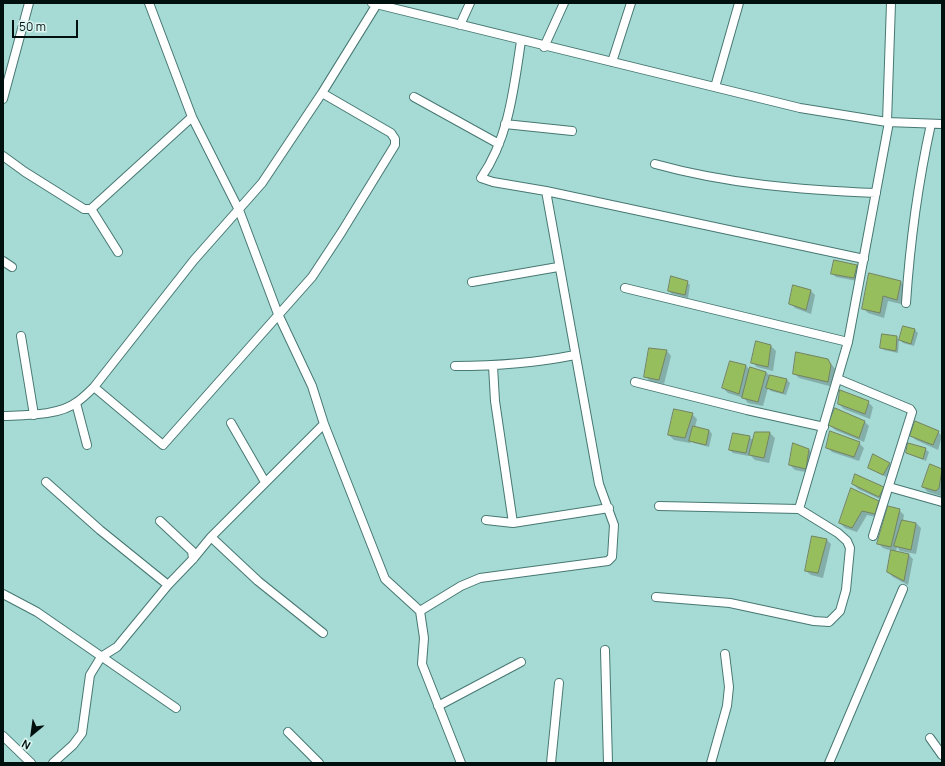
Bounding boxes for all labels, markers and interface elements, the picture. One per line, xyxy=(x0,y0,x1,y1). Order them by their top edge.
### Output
scale bar xyxy=(14,12,80,38)
text: 50 m xyxy=(19,18,46,35)
north arrow xyxy=(12,714,52,754)
text: N xyxy=(19,736,33,753)

